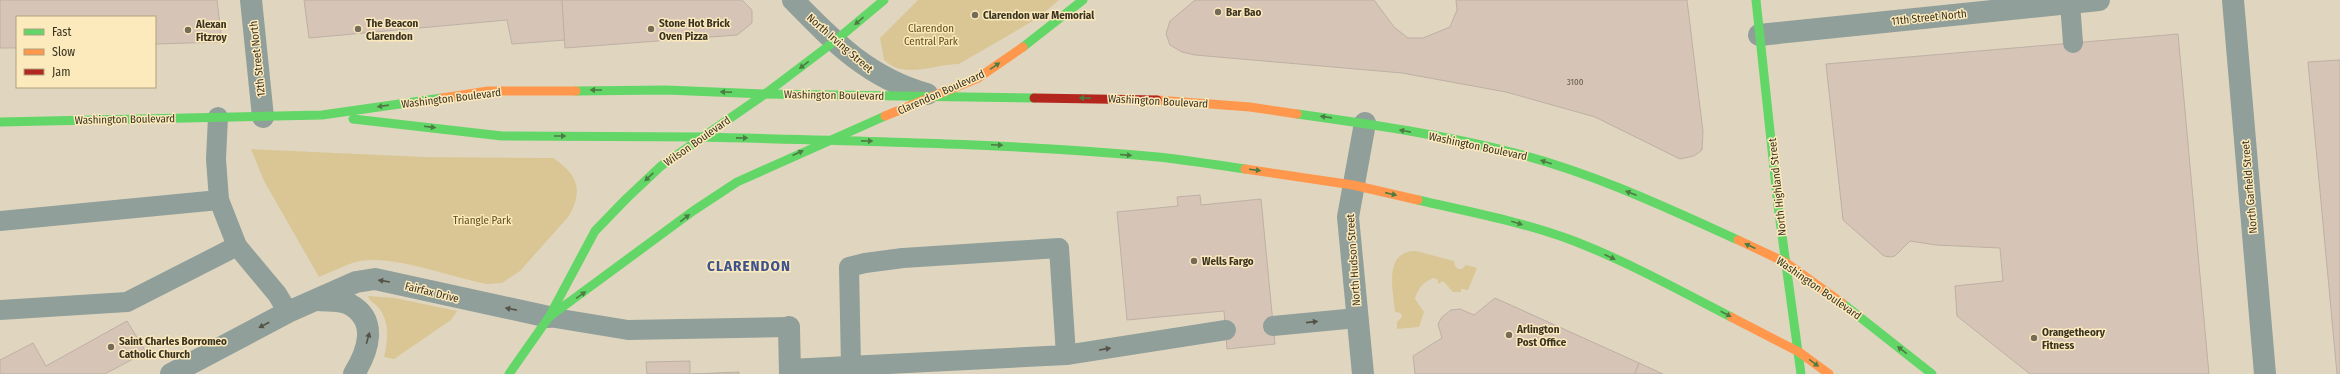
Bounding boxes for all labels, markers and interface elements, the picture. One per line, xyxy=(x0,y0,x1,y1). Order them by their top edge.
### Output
place label: Bar Bao xyxy=(1226,6,1262,19)
marker: Bar Bao xyxy=(1213,7,1223,17)
street label: 11th Street North xyxy=(1891,7,1967,28)
place label: Clarendon war Memorial xyxy=(983,9,1095,22)
marker: Clarendon war Memorial xyxy=(970,10,980,20)
street label: North Irving Street xyxy=(804,11,876,76)
legend xyxy=(16,16,156,88)
one-way arrow xyxy=(854,16,865,25)
place label: The Beacon Clarendon xyxy=(366,17,419,43)
place label: Stone Hot Brick Oven Pizza xyxy=(659,17,730,43)
place label: Alexan Fitzroy xyxy=(195,18,227,44)
street label: 12th Street North xyxy=(247,20,268,98)
park label: Clarendon Central Park xyxy=(904,22,959,48)
marker: The Beacon Clarendon xyxy=(353,24,363,34)
marker: Stone Hot Brick Oven Pizza xyxy=(646,24,656,34)
text: Fast xyxy=(52,25,71,39)
marker: Alexan Fitzroy xyxy=(183,25,193,35)
text: Slow xyxy=(52,45,75,59)
one-way arrow xyxy=(799,60,809,68)
one-way arrow xyxy=(990,62,1000,70)
text: Jam xyxy=(52,65,70,79)
street label: Clarendon Boulevard xyxy=(896,67,987,117)
house number: 3100 xyxy=(1567,77,1584,87)
street label: Washington Boulevard xyxy=(400,86,502,111)
one-way arrow xyxy=(590,87,602,94)
street label: Washington Boulevard xyxy=(784,88,884,103)
one-way arrow xyxy=(720,89,732,96)
street label: Washington Boulevard xyxy=(1107,92,1208,111)
one-way arrow xyxy=(1078,95,1091,101)
one-way arrow xyxy=(377,103,389,109)
street label: Washington Boulevard xyxy=(75,112,175,127)
street label: Wilson Boulevard xyxy=(662,114,733,169)
one-way arrow xyxy=(1320,114,1332,120)
one-way arrow xyxy=(424,124,436,131)
one-way arrow xyxy=(1399,128,1411,134)
street label: Washington Boulevard xyxy=(1427,130,1528,163)
one-way arrow xyxy=(554,133,567,139)
one-way arrow xyxy=(736,135,748,142)
street label: North Highland Street xyxy=(1766,137,1789,236)
one-way arrow xyxy=(861,138,874,144)
street label: North Garfield Street xyxy=(2239,139,2260,234)
one-way arrow xyxy=(991,142,1003,149)
one-way arrow xyxy=(792,150,804,156)
one-way arrow xyxy=(1120,151,1132,158)
one-way arrow xyxy=(1539,159,1551,165)
one-way arrow xyxy=(1249,167,1261,173)
one-way arrow xyxy=(645,172,654,181)
one-way arrow xyxy=(1625,189,1637,195)
one-way arrow xyxy=(1385,191,1397,197)
one-way arrow xyxy=(680,213,691,222)
street label: North Hudson Street xyxy=(1344,213,1363,307)
park label: Triangle Park xyxy=(453,214,512,227)
one-way arrow xyxy=(1512,220,1524,226)
one-way arrow xyxy=(1744,243,1756,249)
one-way arrow xyxy=(1604,254,1616,260)
street label: Washington Boulevard xyxy=(1774,254,1864,323)
place label: Wells Fargo xyxy=(1202,255,1254,268)
marker: Wells Fargo xyxy=(1189,256,1199,266)
district label: CLARENDON xyxy=(707,257,791,275)
one-way arrow xyxy=(378,277,390,283)
street label: Fairfax Drive xyxy=(403,279,460,305)
one-way arrow xyxy=(575,290,586,299)
one-way arrow xyxy=(504,306,517,312)
one-way arrow xyxy=(1720,311,1732,318)
one-way arrow xyxy=(1306,319,1318,326)
one-way arrow xyxy=(258,322,270,328)
place label: Arlington Post Office xyxy=(1516,323,1567,349)
place label: Orangetheory Fitness xyxy=(2042,326,2106,352)
marker: Arlington Post Office xyxy=(1504,330,1514,340)
one-way arrow xyxy=(365,331,371,343)
marker: Orangetheory Fitness xyxy=(2029,333,2039,343)
place label: Saint Charles Borromeo Catholic Church xyxy=(119,335,227,361)
marker: Saint Charles Borromeo Catholic Church xyxy=(106,342,116,352)
one-way arrow xyxy=(1896,345,1907,354)
one-way arrow xyxy=(1099,346,1111,352)
one-way arrow xyxy=(1809,359,1820,367)

